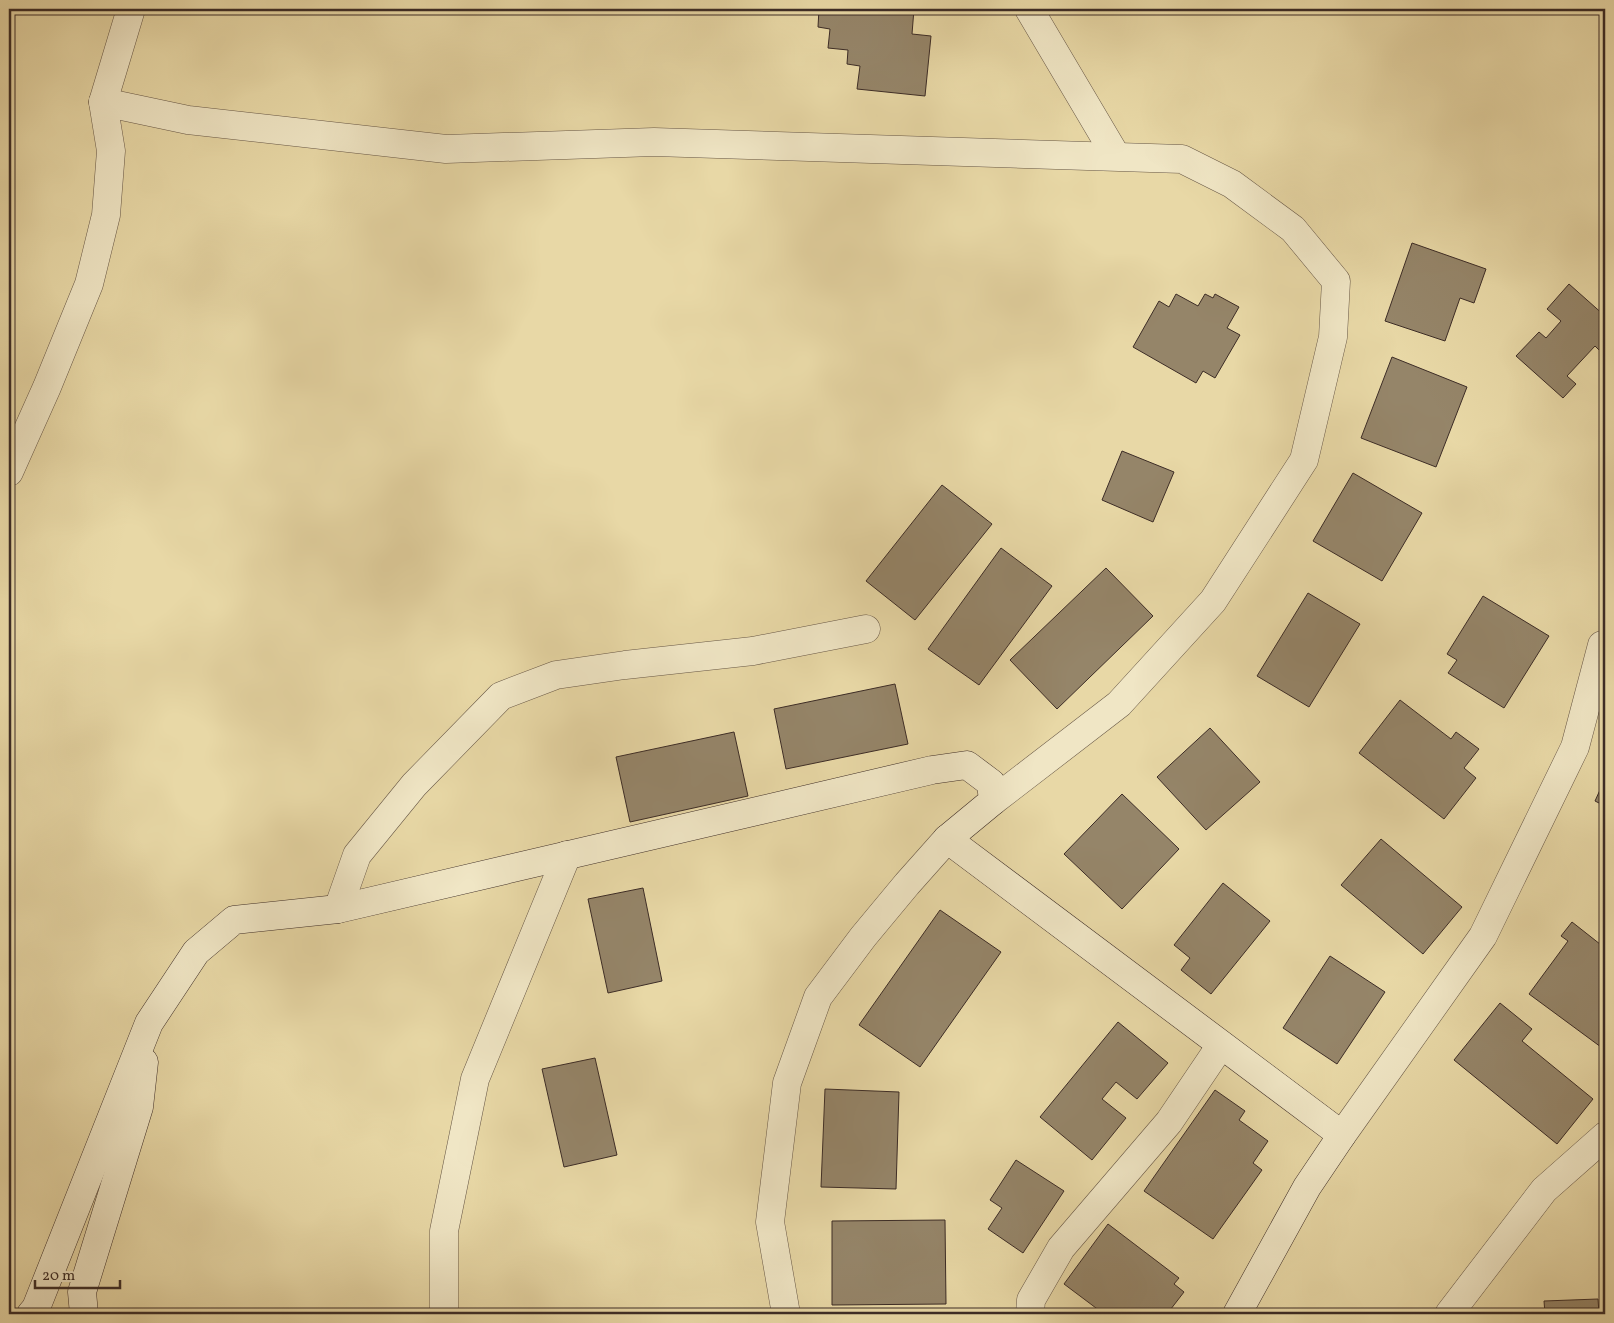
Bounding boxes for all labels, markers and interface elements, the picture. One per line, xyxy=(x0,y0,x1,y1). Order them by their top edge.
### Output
scale bar xyxy=(35,1258,120,1290)
text: 20 m xyxy=(42,1266,75,1287)

